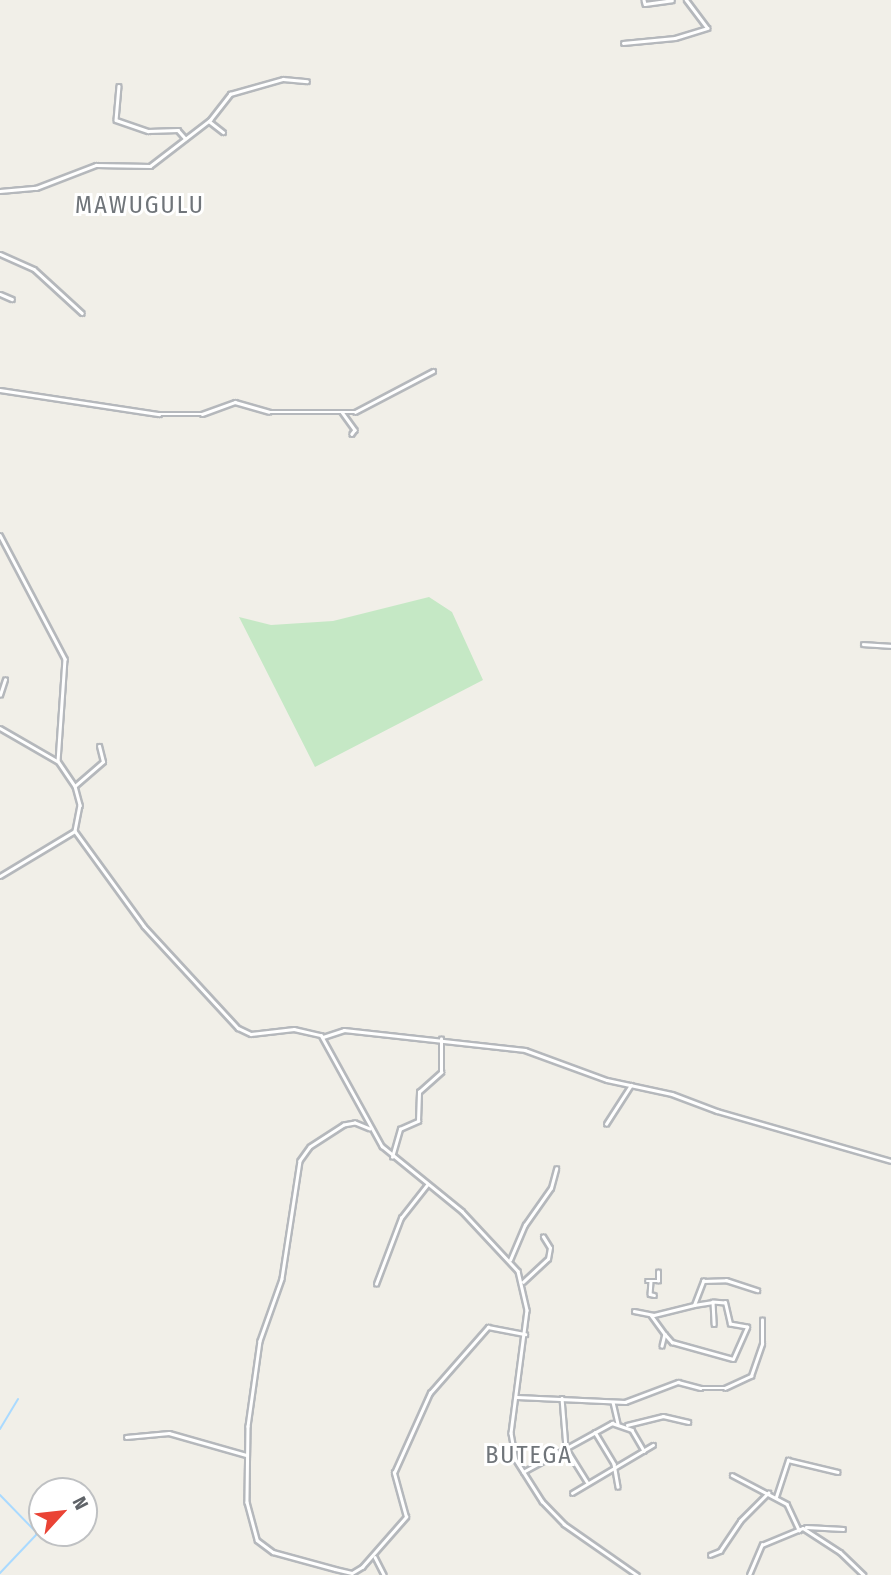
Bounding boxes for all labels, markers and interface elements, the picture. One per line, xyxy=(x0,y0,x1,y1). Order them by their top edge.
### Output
district label: MAWUGULU xyxy=(76,192,204,220)
district label: BUTEGA xyxy=(486,1442,572,1470)
north arrow xyxy=(28,1477,98,1547)
text: N xyxy=(68,1493,93,1513)

